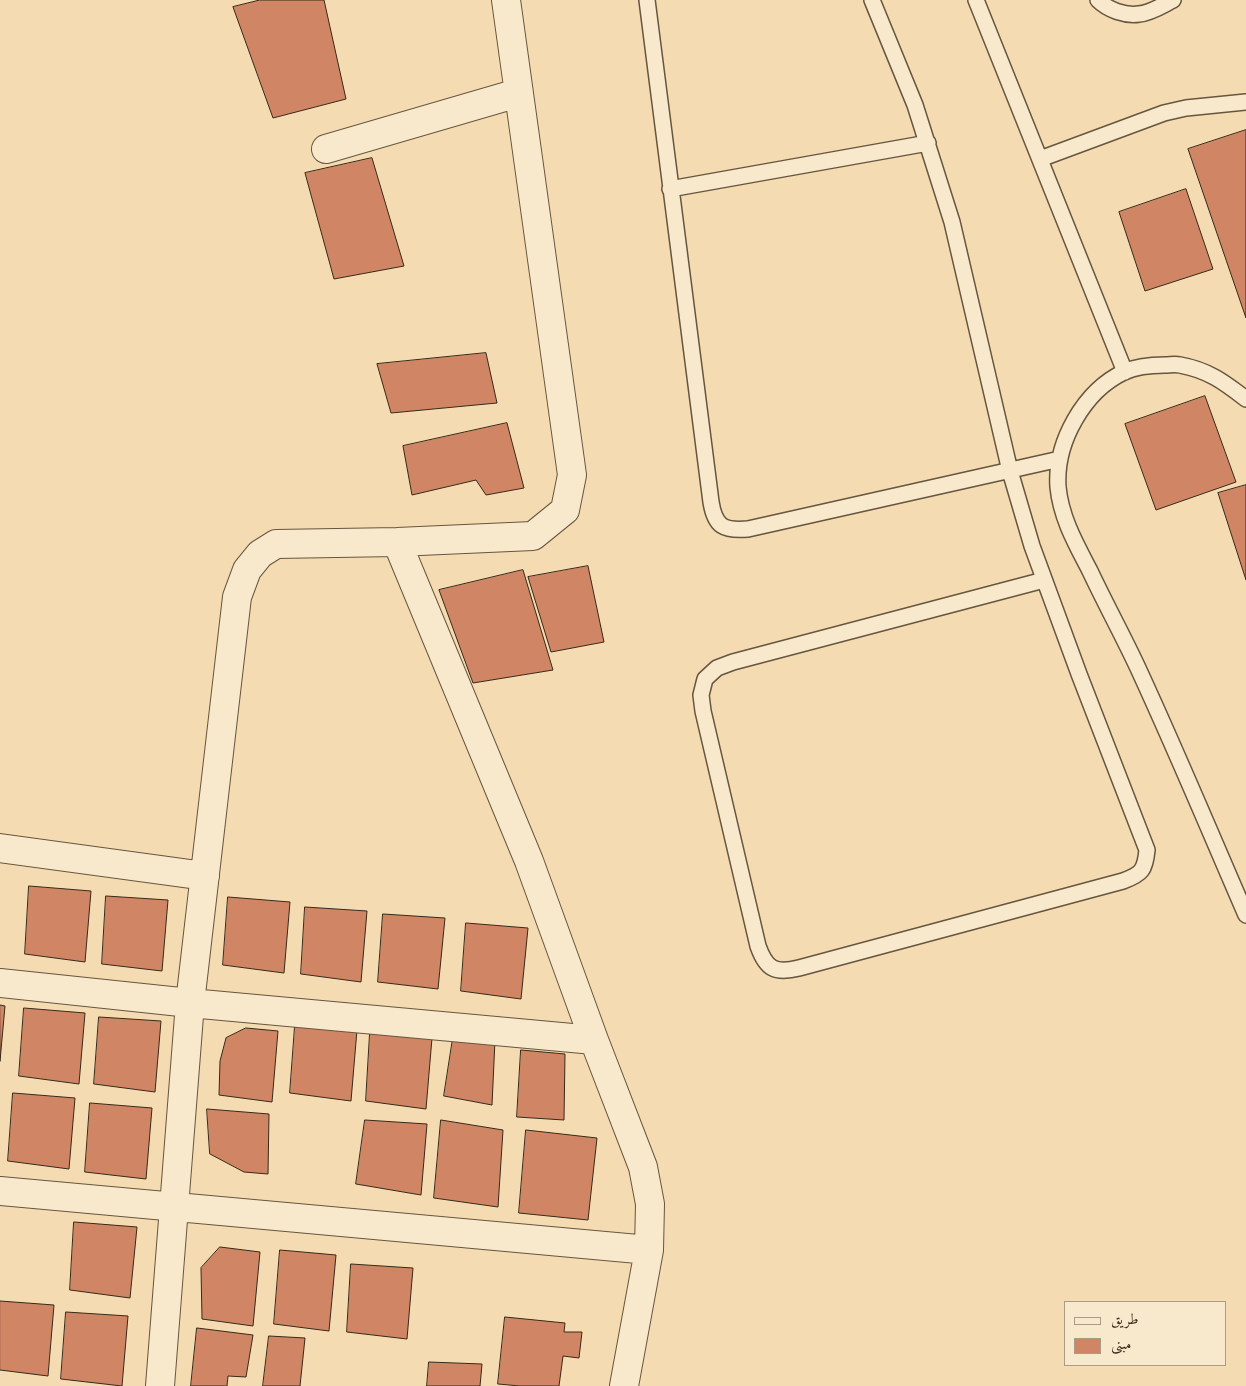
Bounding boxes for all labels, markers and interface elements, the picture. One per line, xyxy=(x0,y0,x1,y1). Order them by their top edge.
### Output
legend xyxy=(1064,1301,1226,1366)
text: طريق xyxy=(1111,1310,1138,1329)
text: مبنى xyxy=(1111,1335,1131,1354)

